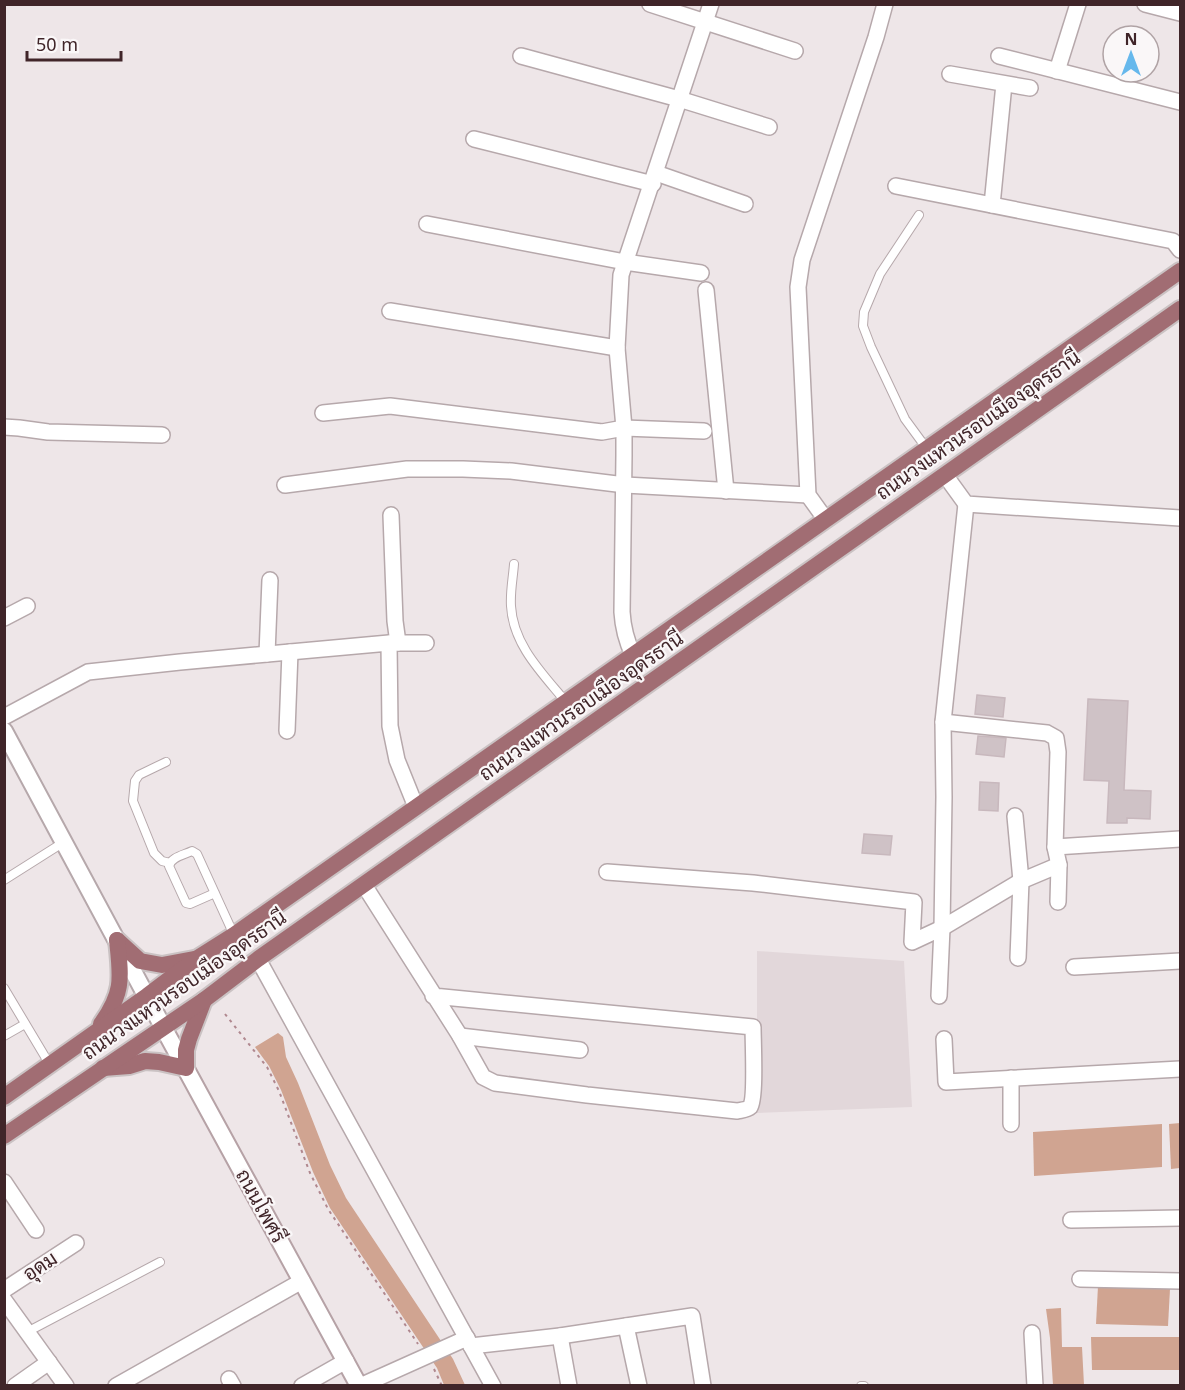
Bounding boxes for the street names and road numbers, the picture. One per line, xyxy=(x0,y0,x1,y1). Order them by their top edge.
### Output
street label: ถนนวงแหวนรอบเมืองอุดรธานี xyxy=(870,344,1086,506)
street label: ถนนวงแหวนรอบเมืองอุดรธานี xyxy=(473,625,689,787)
street label: ถนนวงแหวนรอบเมืองอุดรธานี xyxy=(76,904,292,1066)
street label: ถนนโพศรี xyxy=(230,1164,293,1248)
street label: อุดม xyxy=(17,1244,63,1288)

